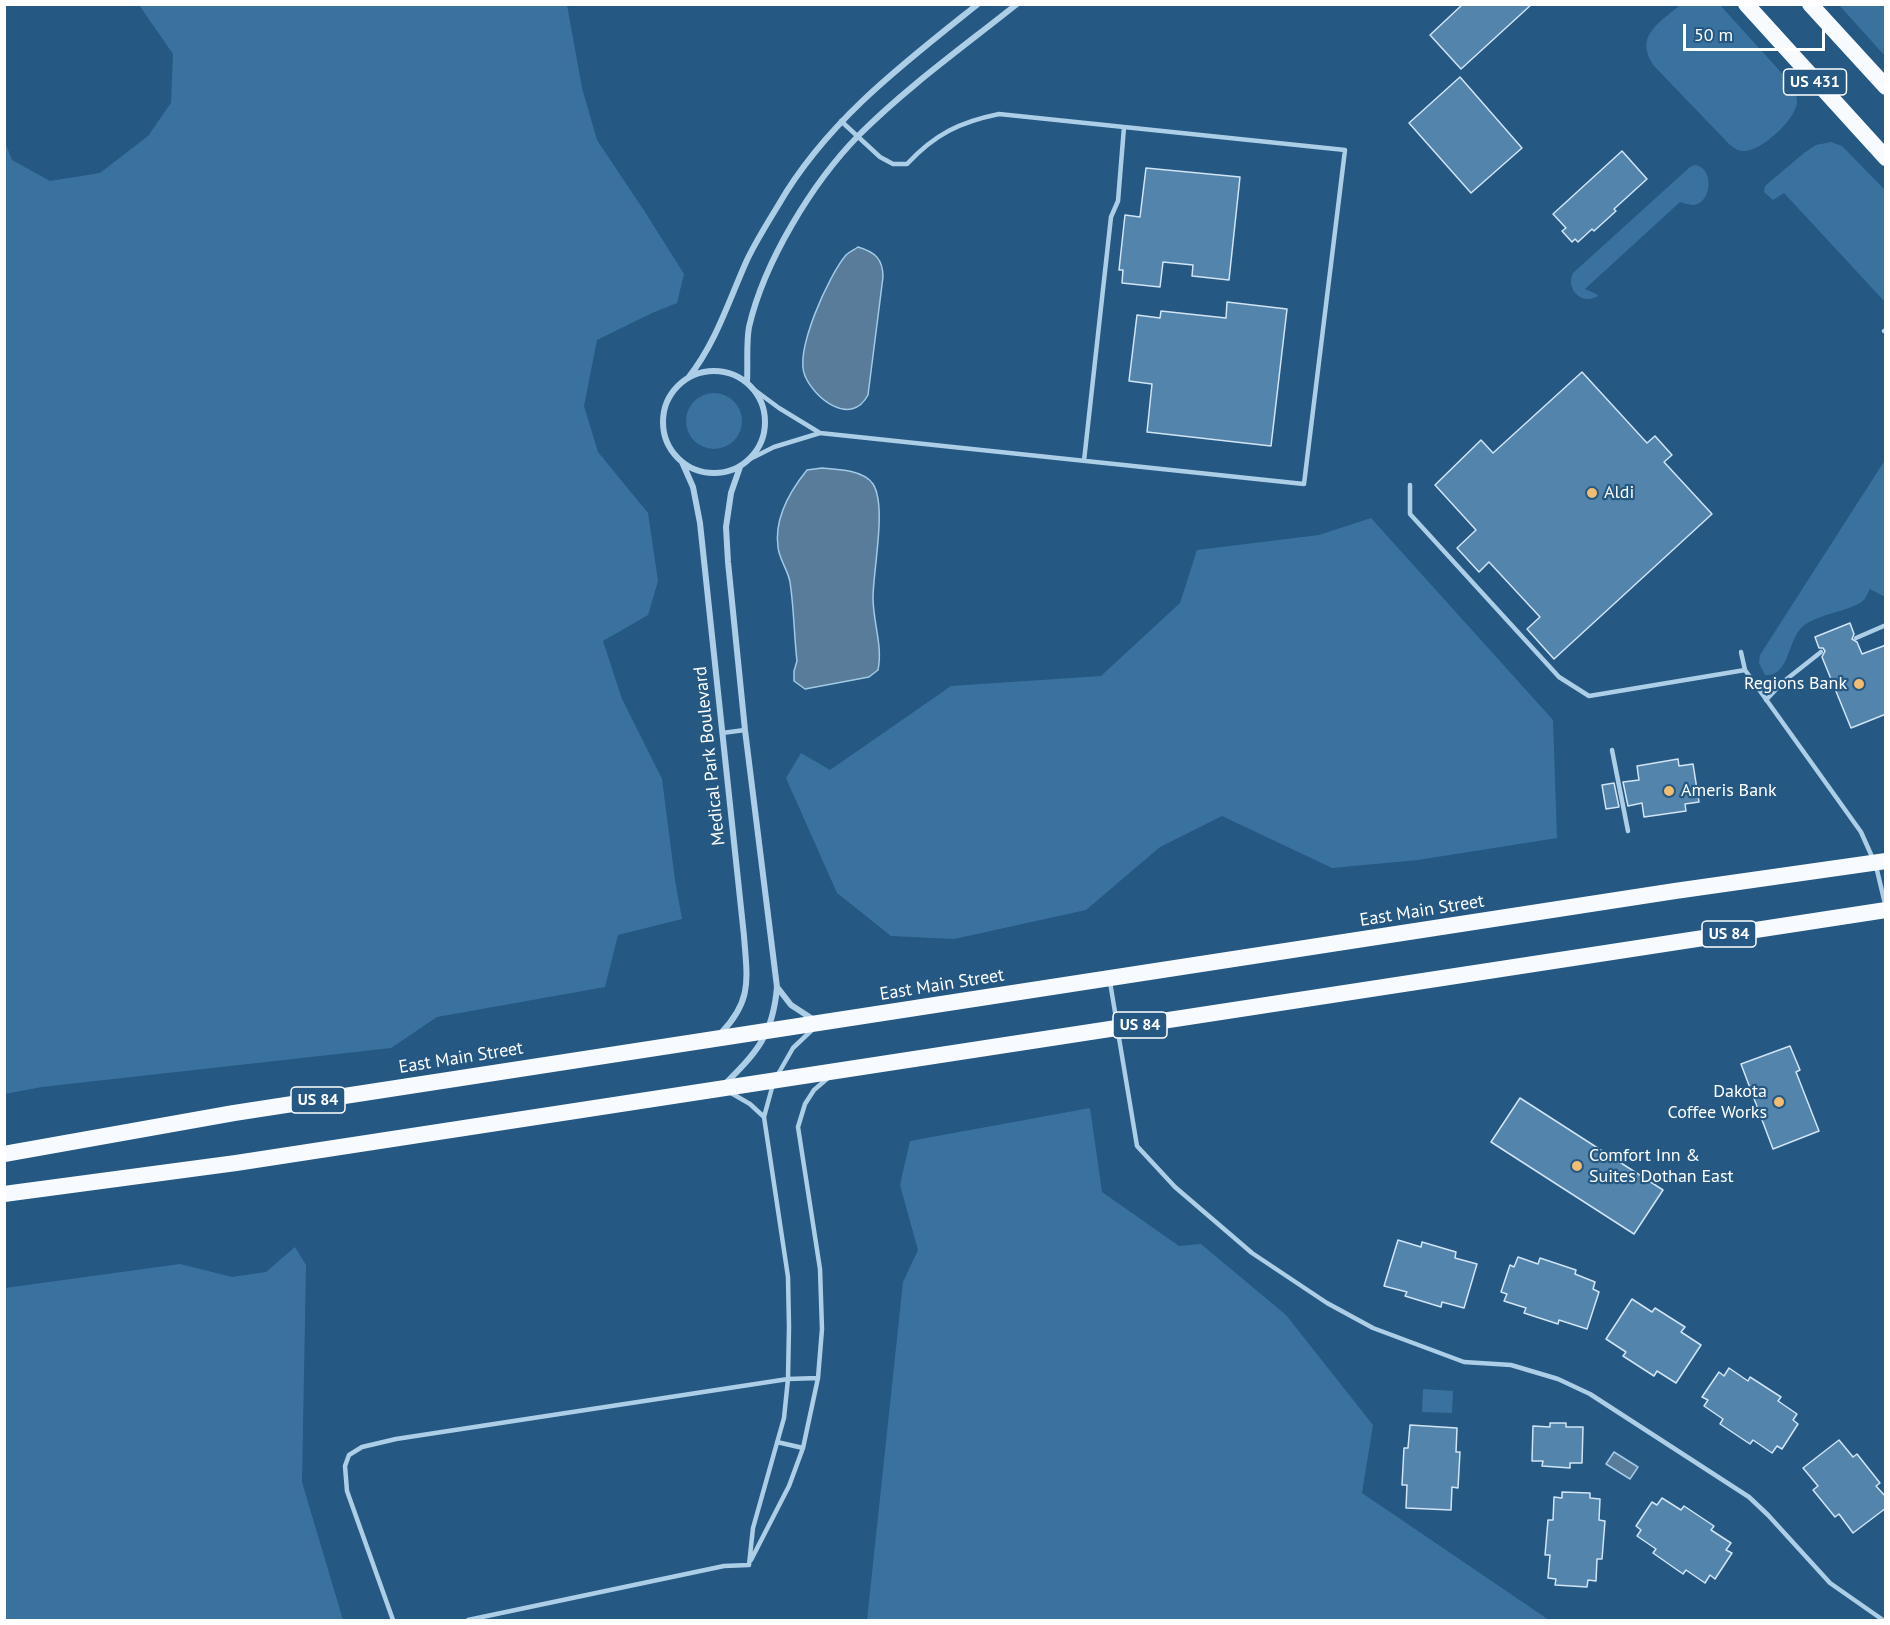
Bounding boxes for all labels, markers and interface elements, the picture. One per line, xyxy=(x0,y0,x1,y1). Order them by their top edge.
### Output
scale bar xyxy=(1686,12,1828,50)
text: 50 m xyxy=(1694,23,1733,46)
road number: US 431 xyxy=(1784,69,1846,95)
place label: Aldi xyxy=(1604,482,1634,504)
marker: Aldi xyxy=(1585,486,1599,500)
street label: Medical Park Boulevard xyxy=(690,665,730,847)
place label: Regions Bank xyxy=(1744,673,1847,695)
marker: Regions Bank xyxy=(1852,677,1866,691)
place label: Ameris Bank xyxy=(1681,780,1777,802)
marker: Ameris Bank xyxy=(1662,784,1676,798)
street label: East Main Street xyxy=(1358,891,1486,931)
road number: US 84 xyxy=(1702,921,1756,947)
street label: East Main Street xyxy=(878,965,1006,1005)
road number: US 84 xyxy=(1113,1012,1167,1038)
street label: East Main Street xyxy=(397,1038,525,1078)
place label: Dakota Coffee Works xyxy=(1668,1081,1767,1124)
road number: US 84 xyxy=(291,1087,345,1113)
marker: Dakota Coffee Works xyxy=(1772,1095,1786,1109)
place label: Comfort Inn & Suites Dothan East xyxy=(1589,1145,1734,1188)
marker: Comfort Inn & Suites Dothan East xyxy=(1570,1159,1584,1173)

